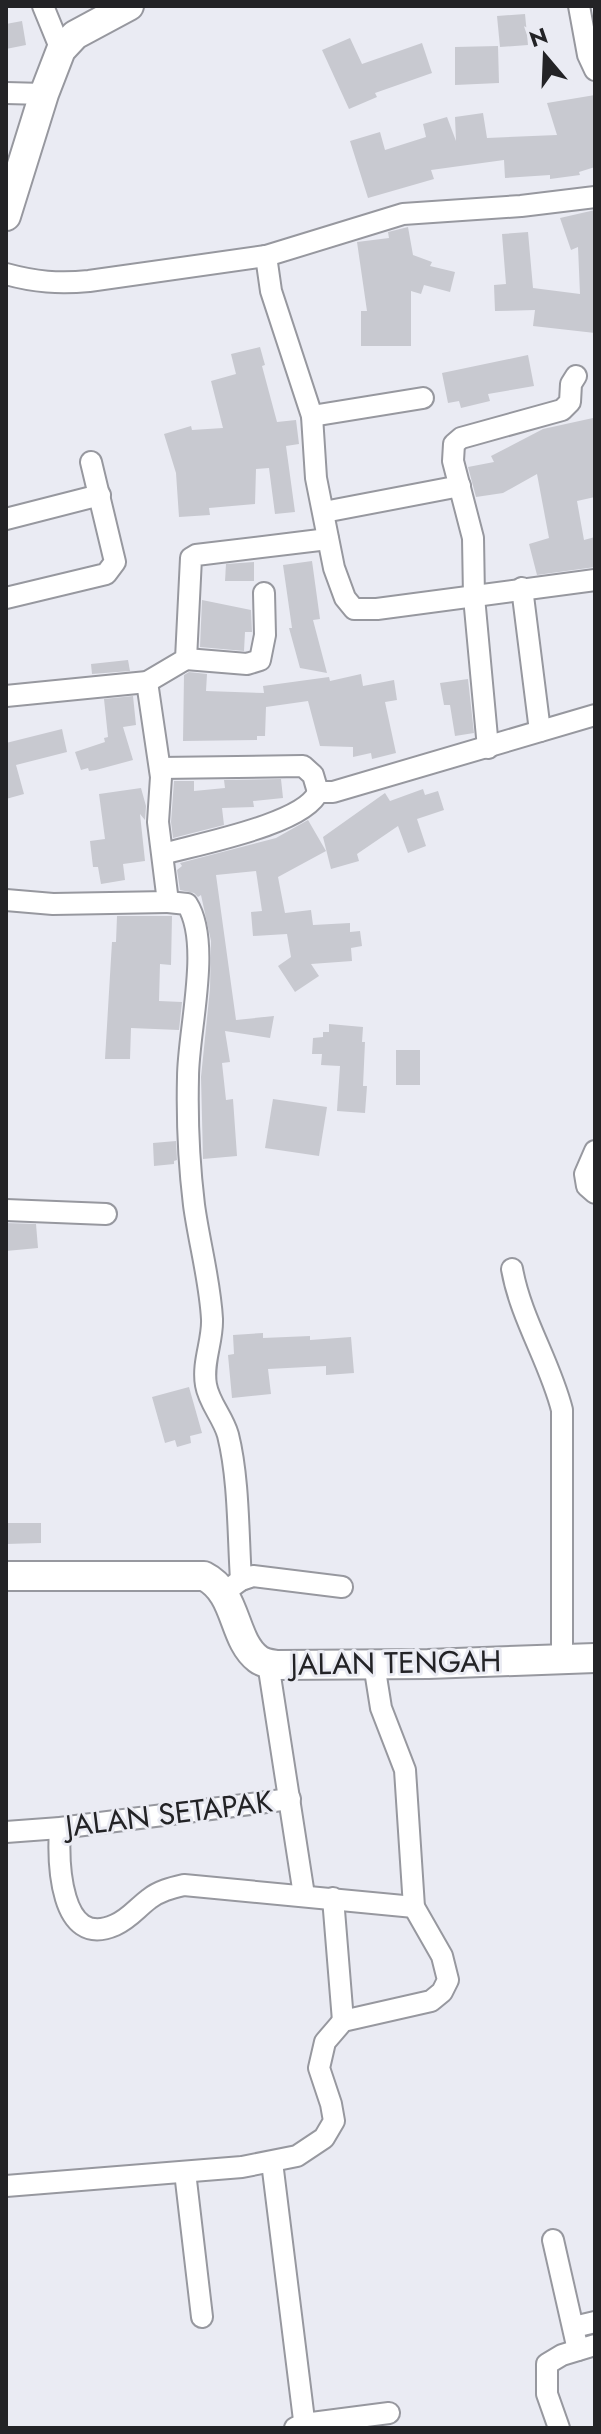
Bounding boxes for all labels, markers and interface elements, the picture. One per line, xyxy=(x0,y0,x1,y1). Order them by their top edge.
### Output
north arrow xyxy=(505,16,585,96)
text: N xyxy=(525,19,552,55)
street label: JALAN TENGAH xyxy=(286,1639,502,1686)
street label: JALAN SETAPAK xyxy=(59,1779,275,1848)

